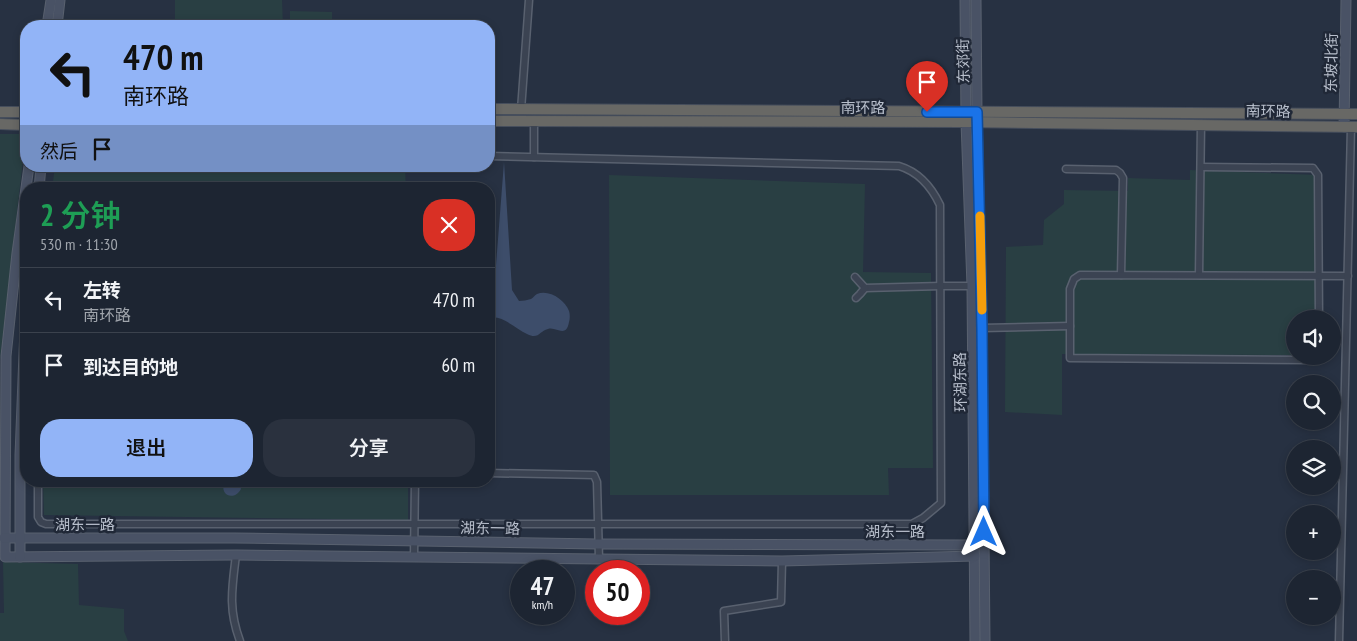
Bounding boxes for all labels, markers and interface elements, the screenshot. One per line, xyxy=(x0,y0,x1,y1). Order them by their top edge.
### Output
street label: 东坡北街 xyxy=(1321,33,1341,93)
text: 470 m xyxy=(123,34,204,80)
street label: 东郊街 xyxy=(953,38,973,84)
icon: left xyxy=(40,40,105,105)
pin xyxy=(906,61,948,112)
icon: arrive xyxy=(913,68,941,96)
text: 南环路 xyxy=(123,82,189,110)
street label: 南环路 xyxy=(840,98,886,117)
street label: 南环路 xyxy=(1245,101,1291,121)
icon: arrive xyxy=(88,135,116,163)
text: 然后 xyxy=(40,139,78,163)
text: 2 分钟 xyxy=(40,195,121,234)
button: close xyxy=(423,199,475,251)
text: 530 m · 11:30 xyxy=(40,234,118,254)
text: 左转 xyxy=(83,278,121,302)
icon: left xyxy=(40,286,68,314)
text: 470 m xyxy=(433,288,475,312)
text: 南环路 xyxy=(83,305,131,325)
map controls xyxy=(1286,310,1341,625)
button: sound xyxy=(1286,310,1341,365)
icon: arrive xyxy=(40,351,68,379)
street label: 环湖东路 xyxy=(950,352,970,412)
text: 60 m xyxy=(442,353,475,377)
text: 到达目的地 xyxy=(83,355,178,379)
button: search xyxy=(1286,375,1341,430)
button: 退出 xyxy=(40,419,253,477)
button: 分享 xyxy=(263,419,475,477)
button: layers xyxy=(1286,440,1341,495)
position arrow xyxy=(957,505,1009,557)
button: + xyxy=(1286,505,1341,560)
street label: 湖东一路 xyxy=(55,515,115,534)
street label: 湖东一路 xyxy=(460,518,520,538)
street label: 湖东一路 xyxy=(865,522,925,541)
speed limit sign: 50 xyxy=(585,560,650,625)
text: 47 xyxy=(531,570,554,602)
button: − xyxy=(1286,570,1341,625)
text: km/h xyxy=(532,597,553,612)

